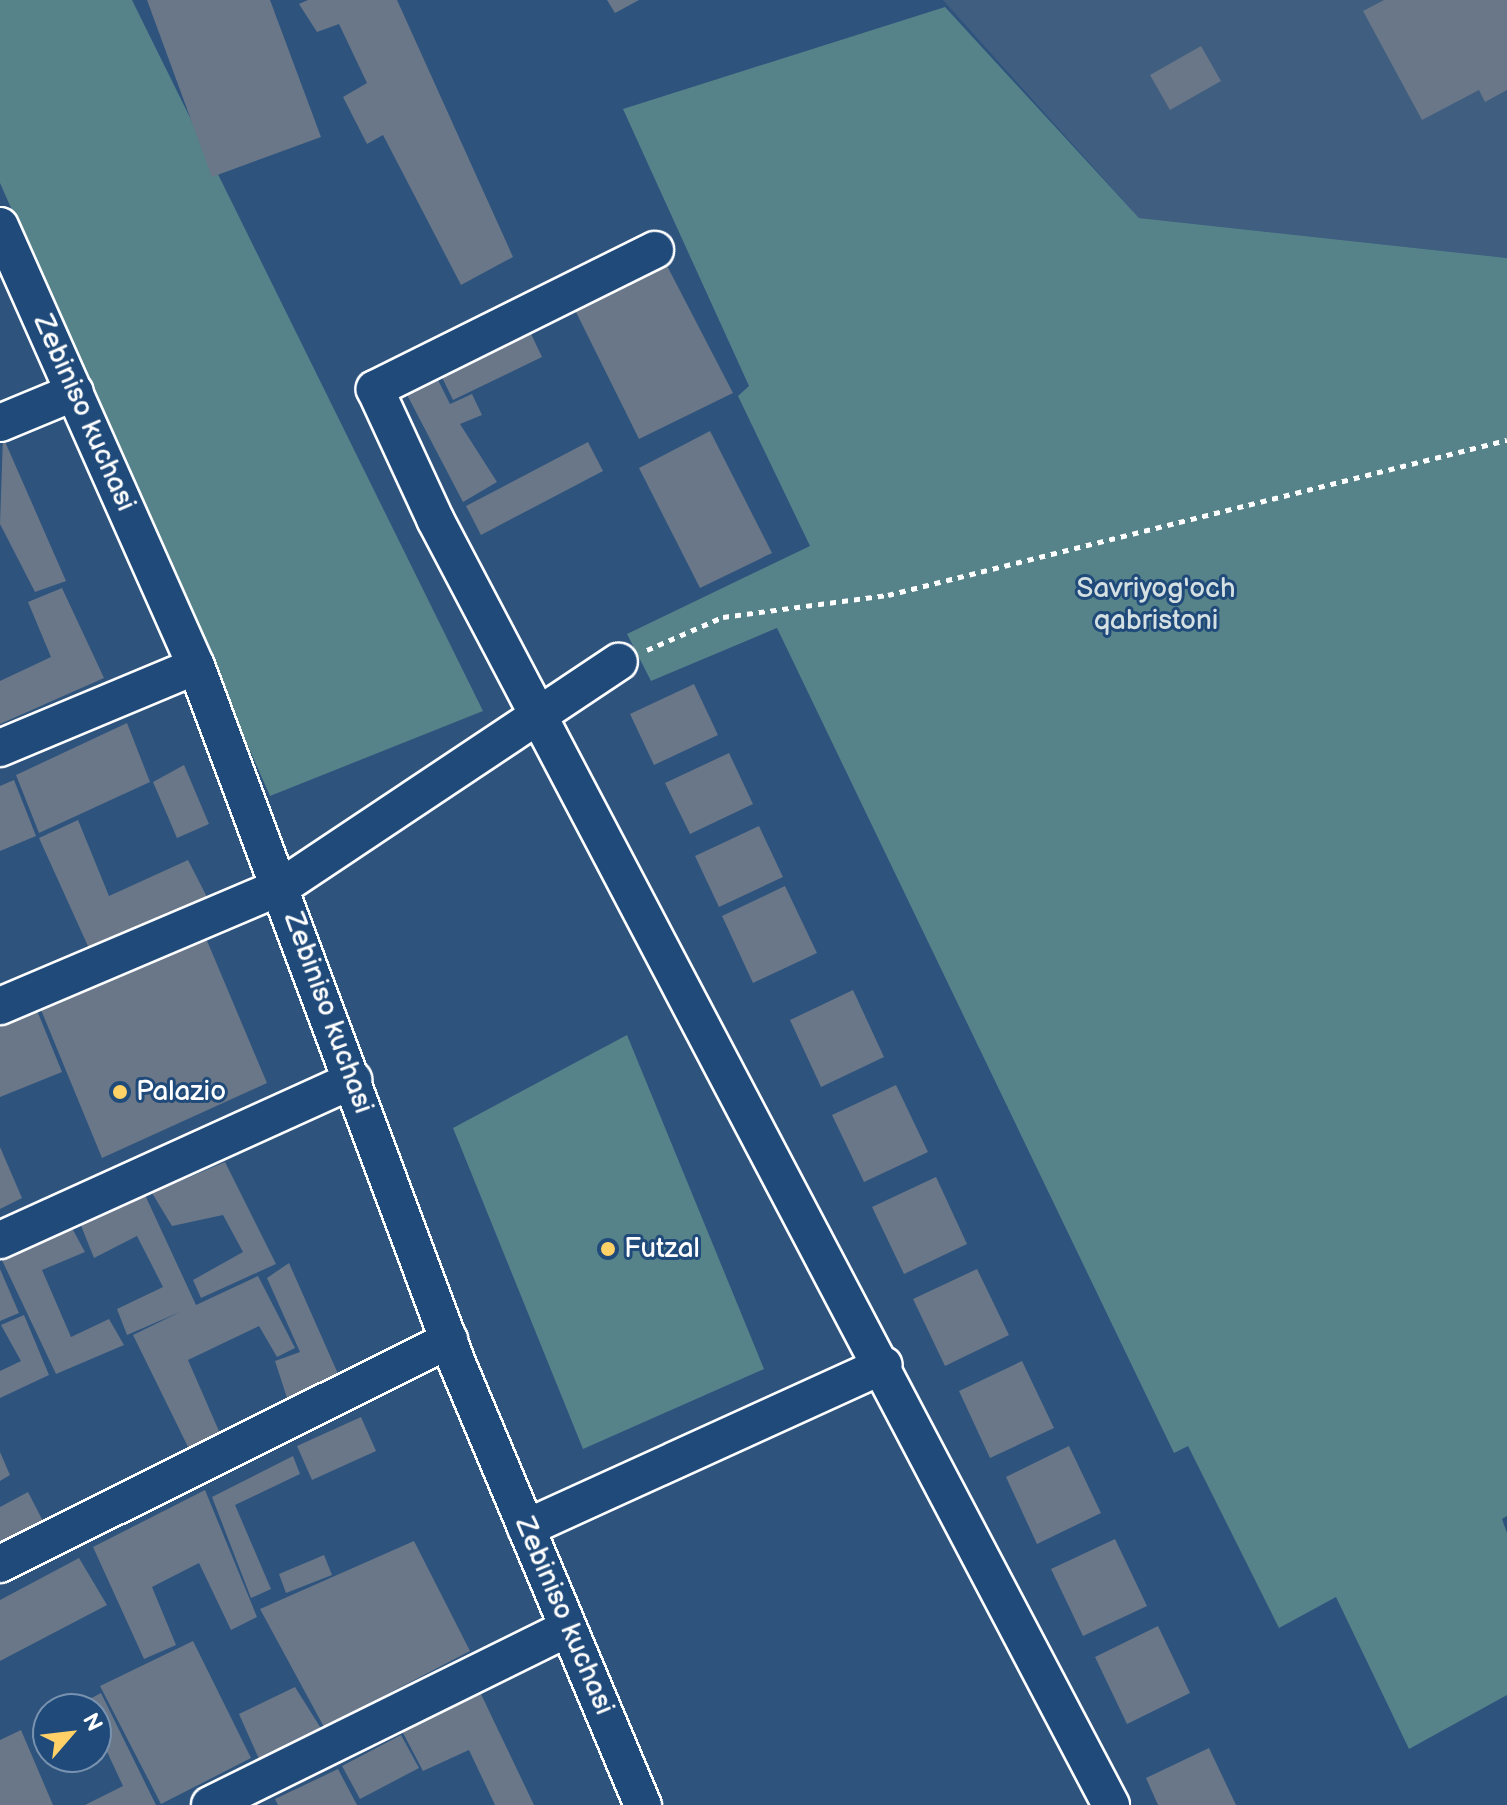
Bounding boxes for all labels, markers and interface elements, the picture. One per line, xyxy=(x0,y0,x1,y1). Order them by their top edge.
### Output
street label: Zebiniso kuchasi xyxy=(26,310,142,516)
park label: Savriyog'och qabristoni xyxy=(1077,572,1235,638)
street label: Zebiniso kuchasi xyxy=(276,908,380,1118)
place label: Palazio xyxy=(136,1075,226,1109)
marker: Palazio xyxy=(111,1083,129,1101)
place label: Futzal xyxy=(624,1232,700,1266)
marker: Futzal xyxy=(599,1240,617,1258)
street label: Zebiniso kuchasi xyxy=(507,1512,621,1720)
north arrow xyxy=(32,1693,112,1773)
text: N xyxy=(76,1709,108,1736)

